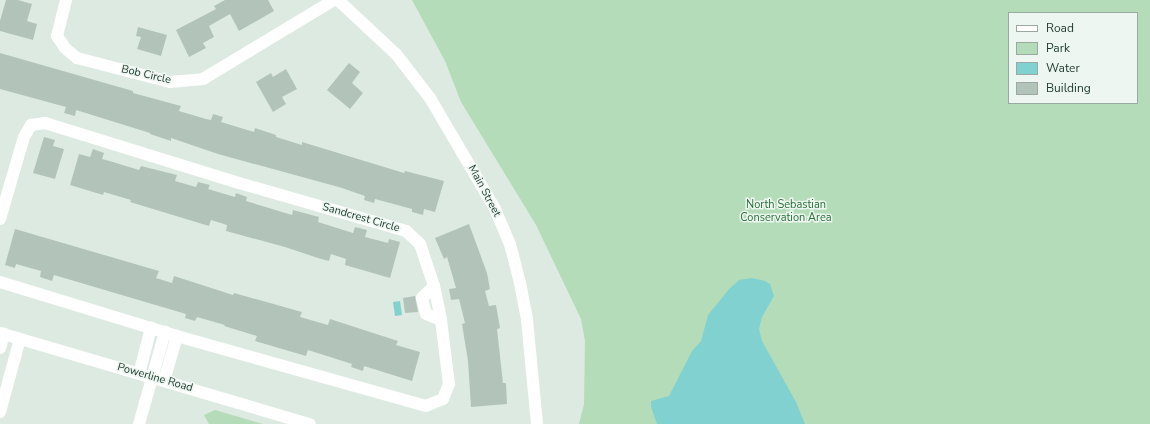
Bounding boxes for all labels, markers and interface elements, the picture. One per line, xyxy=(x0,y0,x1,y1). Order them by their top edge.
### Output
legend xyxy=(1008,12,1138,104)
text: Road xyxy=(1046,20,1074,36)
text: Park xyxy=(1046,40,1070,56)
text: Water xyxy=(1046,60,1080,76)
street label: Bob Circle xyxy=(120,63,172,87)
text: Building xyxy=(1046,80,1091,96)
street label: Main Street xyxy=(465,163,503,219)
park label: North Sebastian Conservation Area xyxy=(740,199,832,225)
street label: Sandcrest Circle xyxy=(321,201,401,235)
street label: Powerline Road xyxy=(116,361,194,395)

